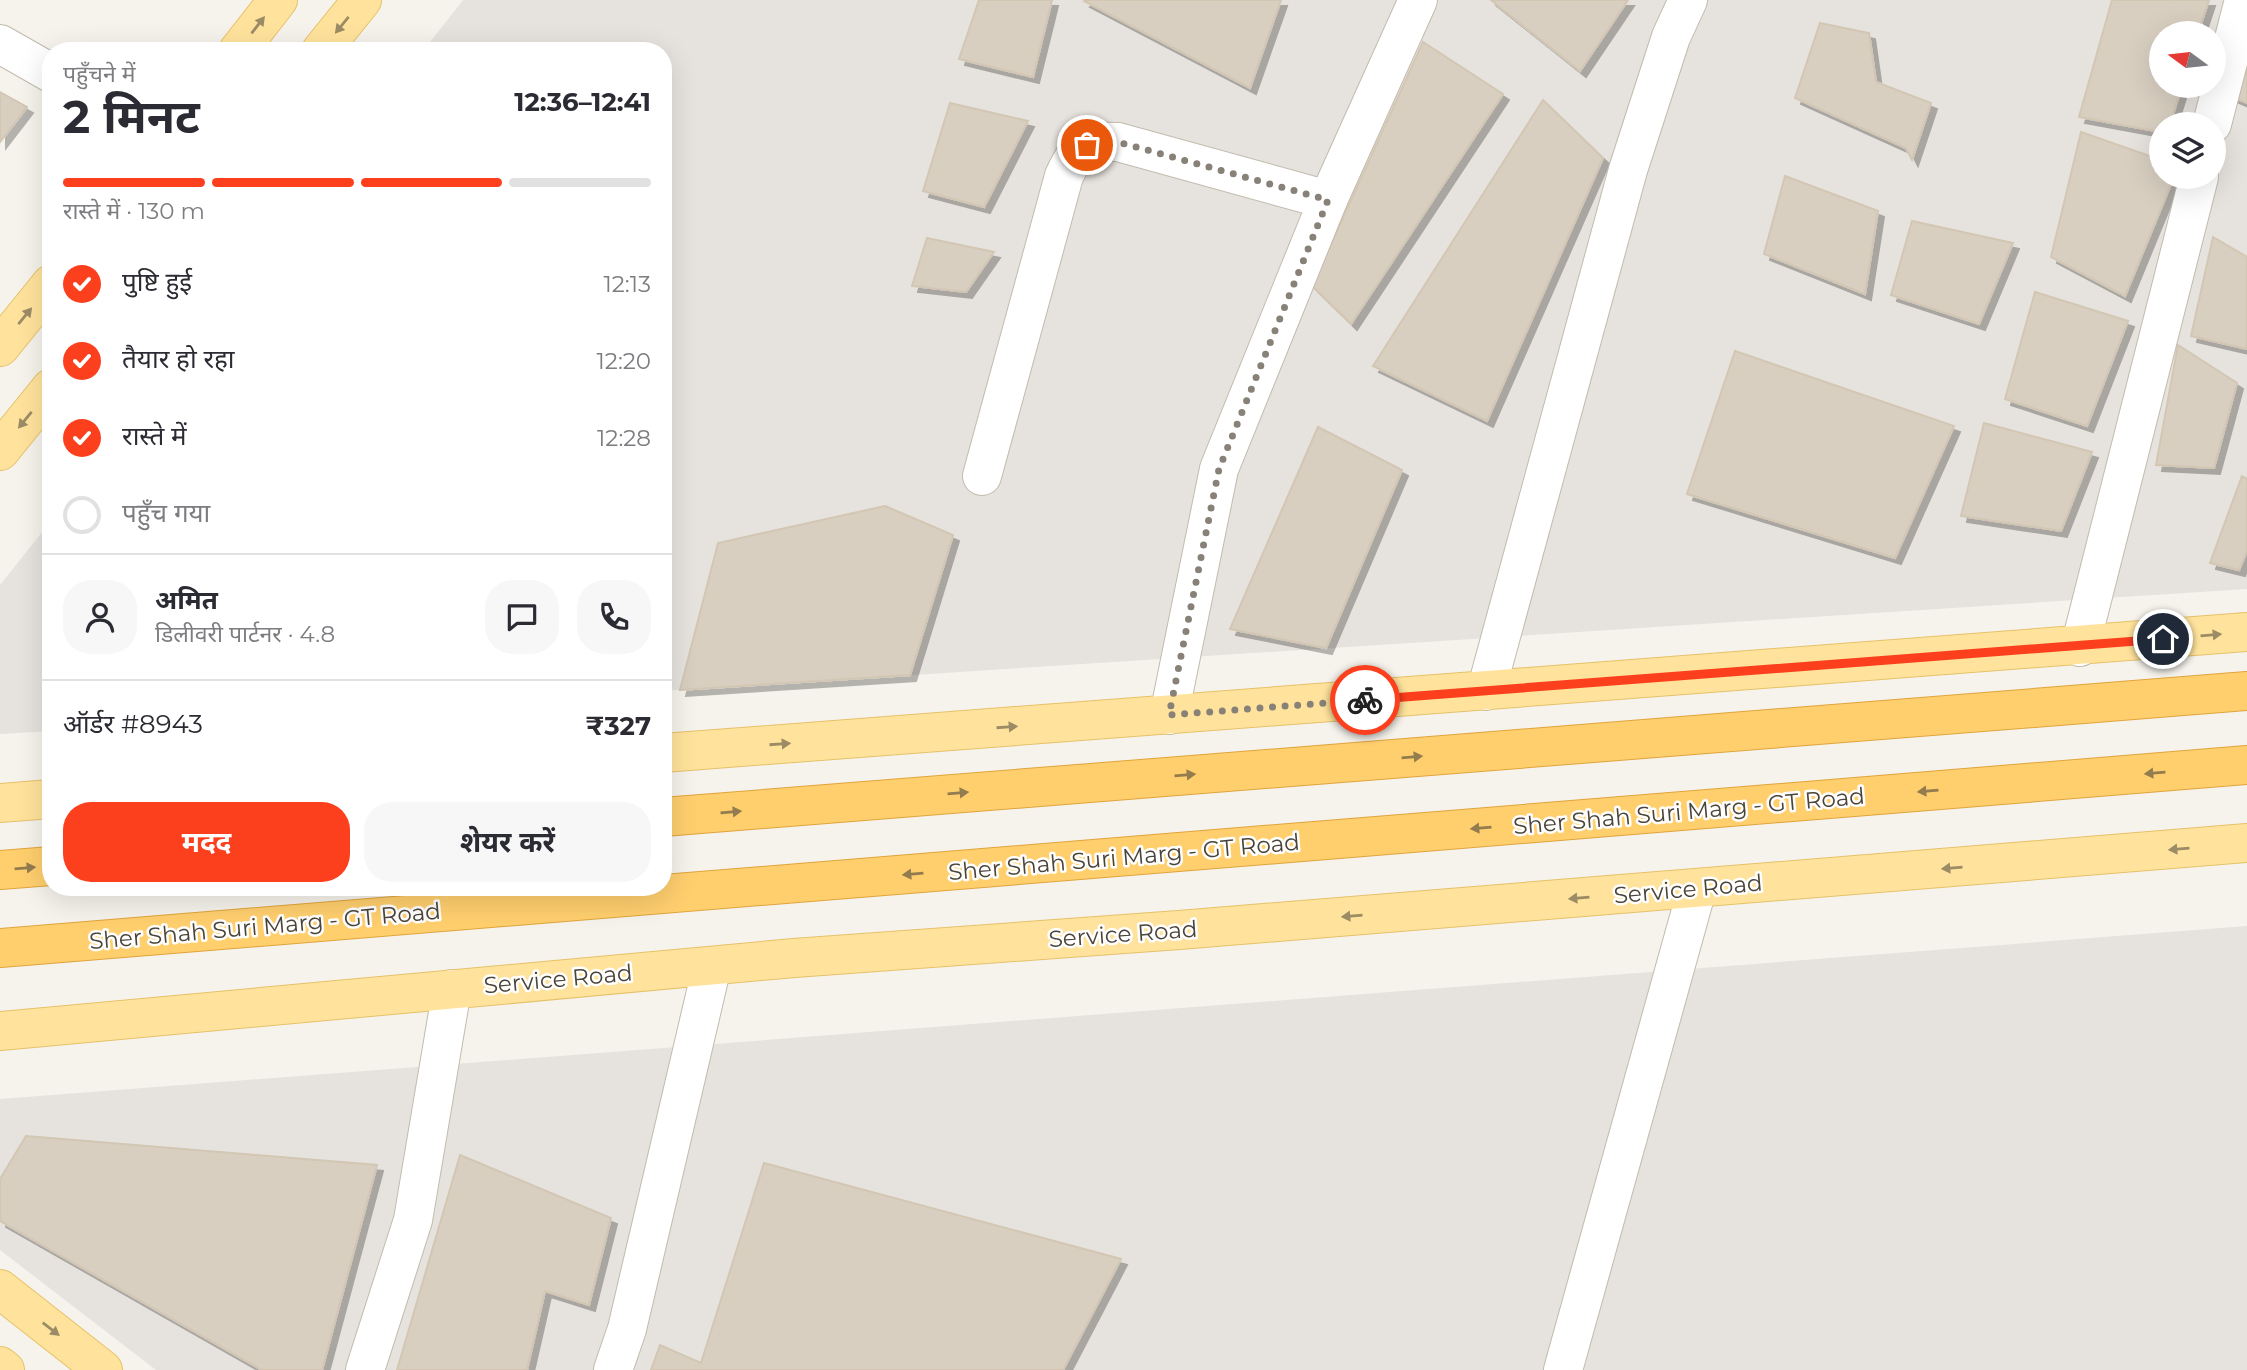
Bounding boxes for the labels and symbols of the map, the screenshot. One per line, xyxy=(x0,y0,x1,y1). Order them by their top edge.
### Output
one-way arrow xyxy=(334,16,349,34)
one-way arrow xyxy=(250,17,265,35)
north arrow xyxy=(2149,21,2226,98)
pin xyxy=(1057,115,1117,175)
one-way arrow xyxy=(18,307,33,325)
one-way arrow xyxy=(18,410,33,428)
pin xyxy=(2133,609,2193,669)
one-way arrow xyxy=(2200,630,2222,641)
courier xyxy=(1330,665,1400,735)
one-way arrow xyxy=(996,721,1018,732)
one-way arrow xyxy=(769,738,791,749)
one-way arrow xyxy=(1401,751,1423,762)
one-way arrow xyxy=(2143,768,2165,779)
one-way arrow xyxy=(1174,769,1196,780)
street label: Sher Shah Suri Marg - GT Road xyxy=(1512,782,1866,840)
one-way arrow xyxy=(1917,786,1939,797)
one-way arrow xyxy=(947,787,969,798)
one-way arrow xyxy=(720,806,742,817)
one-way arrow xyxy=(1470,823,1492,834)
street label: Sher Shah Suri Marg - GT Road xyxy=(947,828,1301,886)
one-way arrow xyxy=(2168,844,2190,855)
one-way arrow xyxy=(15,862,37,873)
one-way arrow xyxy=(1941,863,1963,874)
one-way arrow xyxy=(901,869,923,880)
street label: Service Road xyxy=(1613,869,1763,909)
one-way arrow xyxy=(1568,893,1590,904)
street label: Sher Shah Suri Marg - GT Road xyxy=(88,897,442,955)
one-way arrow xyxy=(1341,911,1363,922)
street label: Service Road xyxy=(1048,915,1198,953)
street label: Service Road xyxy=(483,959,633,999)
one-way arrow xyxy=(42,1322,60,1337)

